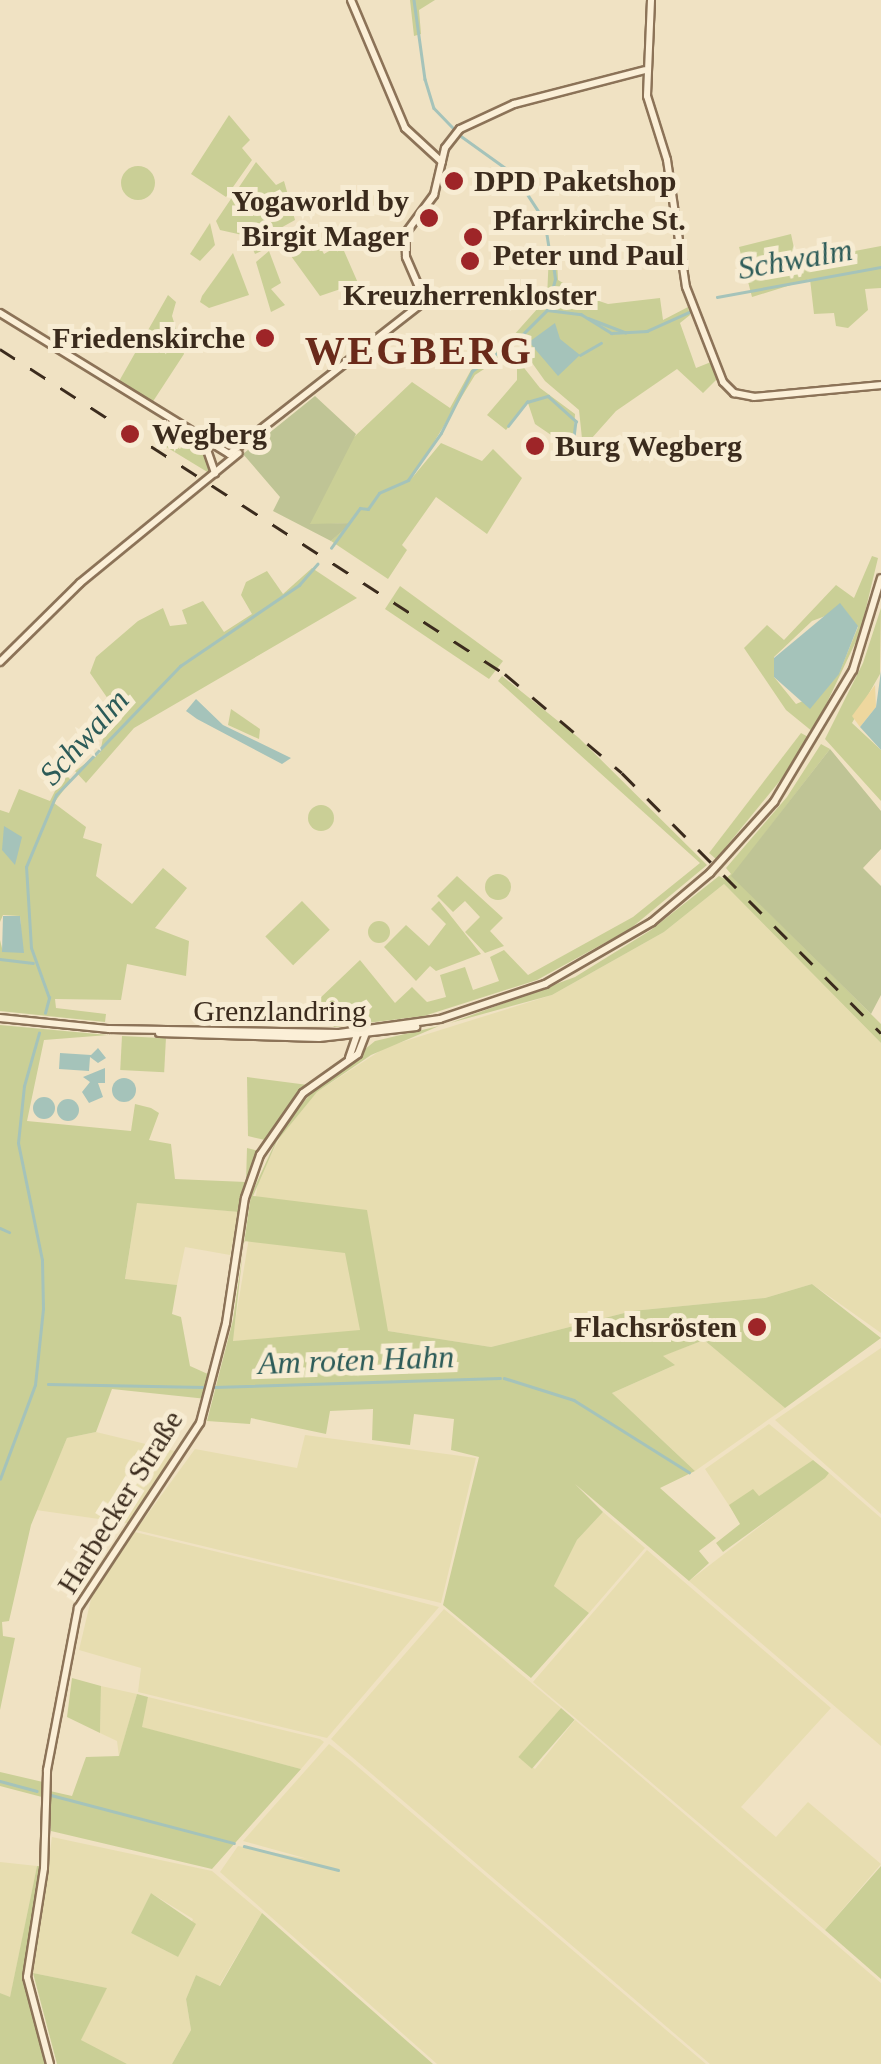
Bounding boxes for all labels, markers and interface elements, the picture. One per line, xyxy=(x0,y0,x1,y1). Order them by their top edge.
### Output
place label: DPD Paketshop xyxy=(474,163,677,199)
marker: DPD Paketshop xyxy=(443,170,465,192)
place label: Yogaworld by Birgit Mager xyxy=(231,183,409,254)
place label: Pfarrkirche St. Peter und Paul xyxy=(493,202,686,272)
marker: Yogaworld by Birgit Mager xyxy=(418,207,440,229)
marker: Pfarrkirche St. Peter und Paul xyxy=(462,226,484,248)
water label: Schwalm xyxy=(735,230,855,288)
marker: Kreuzherrenkloster xyxy=(459,250,481,272)
place label: Kreuzherrenkloster xyxy=(343,277,597,313)
place label: Friedenskirche xyxy=(52,320,245,356)
marker: Friedenskirche xyxy=(254,327,276,349)
district label: WEGBERG xyxy=(305,327,533,375)
place label: Wegberg xyxy=(152,416,267,452)
marker: Wegberg xyxy=(117,421,143,447)
place label: Burg Wegberg xyxy=(555,428,742,464)
marker: Burg Wegberg xyxy=(524,435,546,457)
water label: Schwalm xyxy=(31,681,137,793)
street label: Grenzlandring xyxy=(193,993,367,1029)
place label: Flachsrösten xyxy=(574,1309,737,1345)
marker: Flachsrösten xyxy=(746,1316,768,1338)
water label: Am roten Hahn xyxy=(257,1337,455,1383)
street label: Harbecker Straße xyxy=(49,1404,191,1600)

